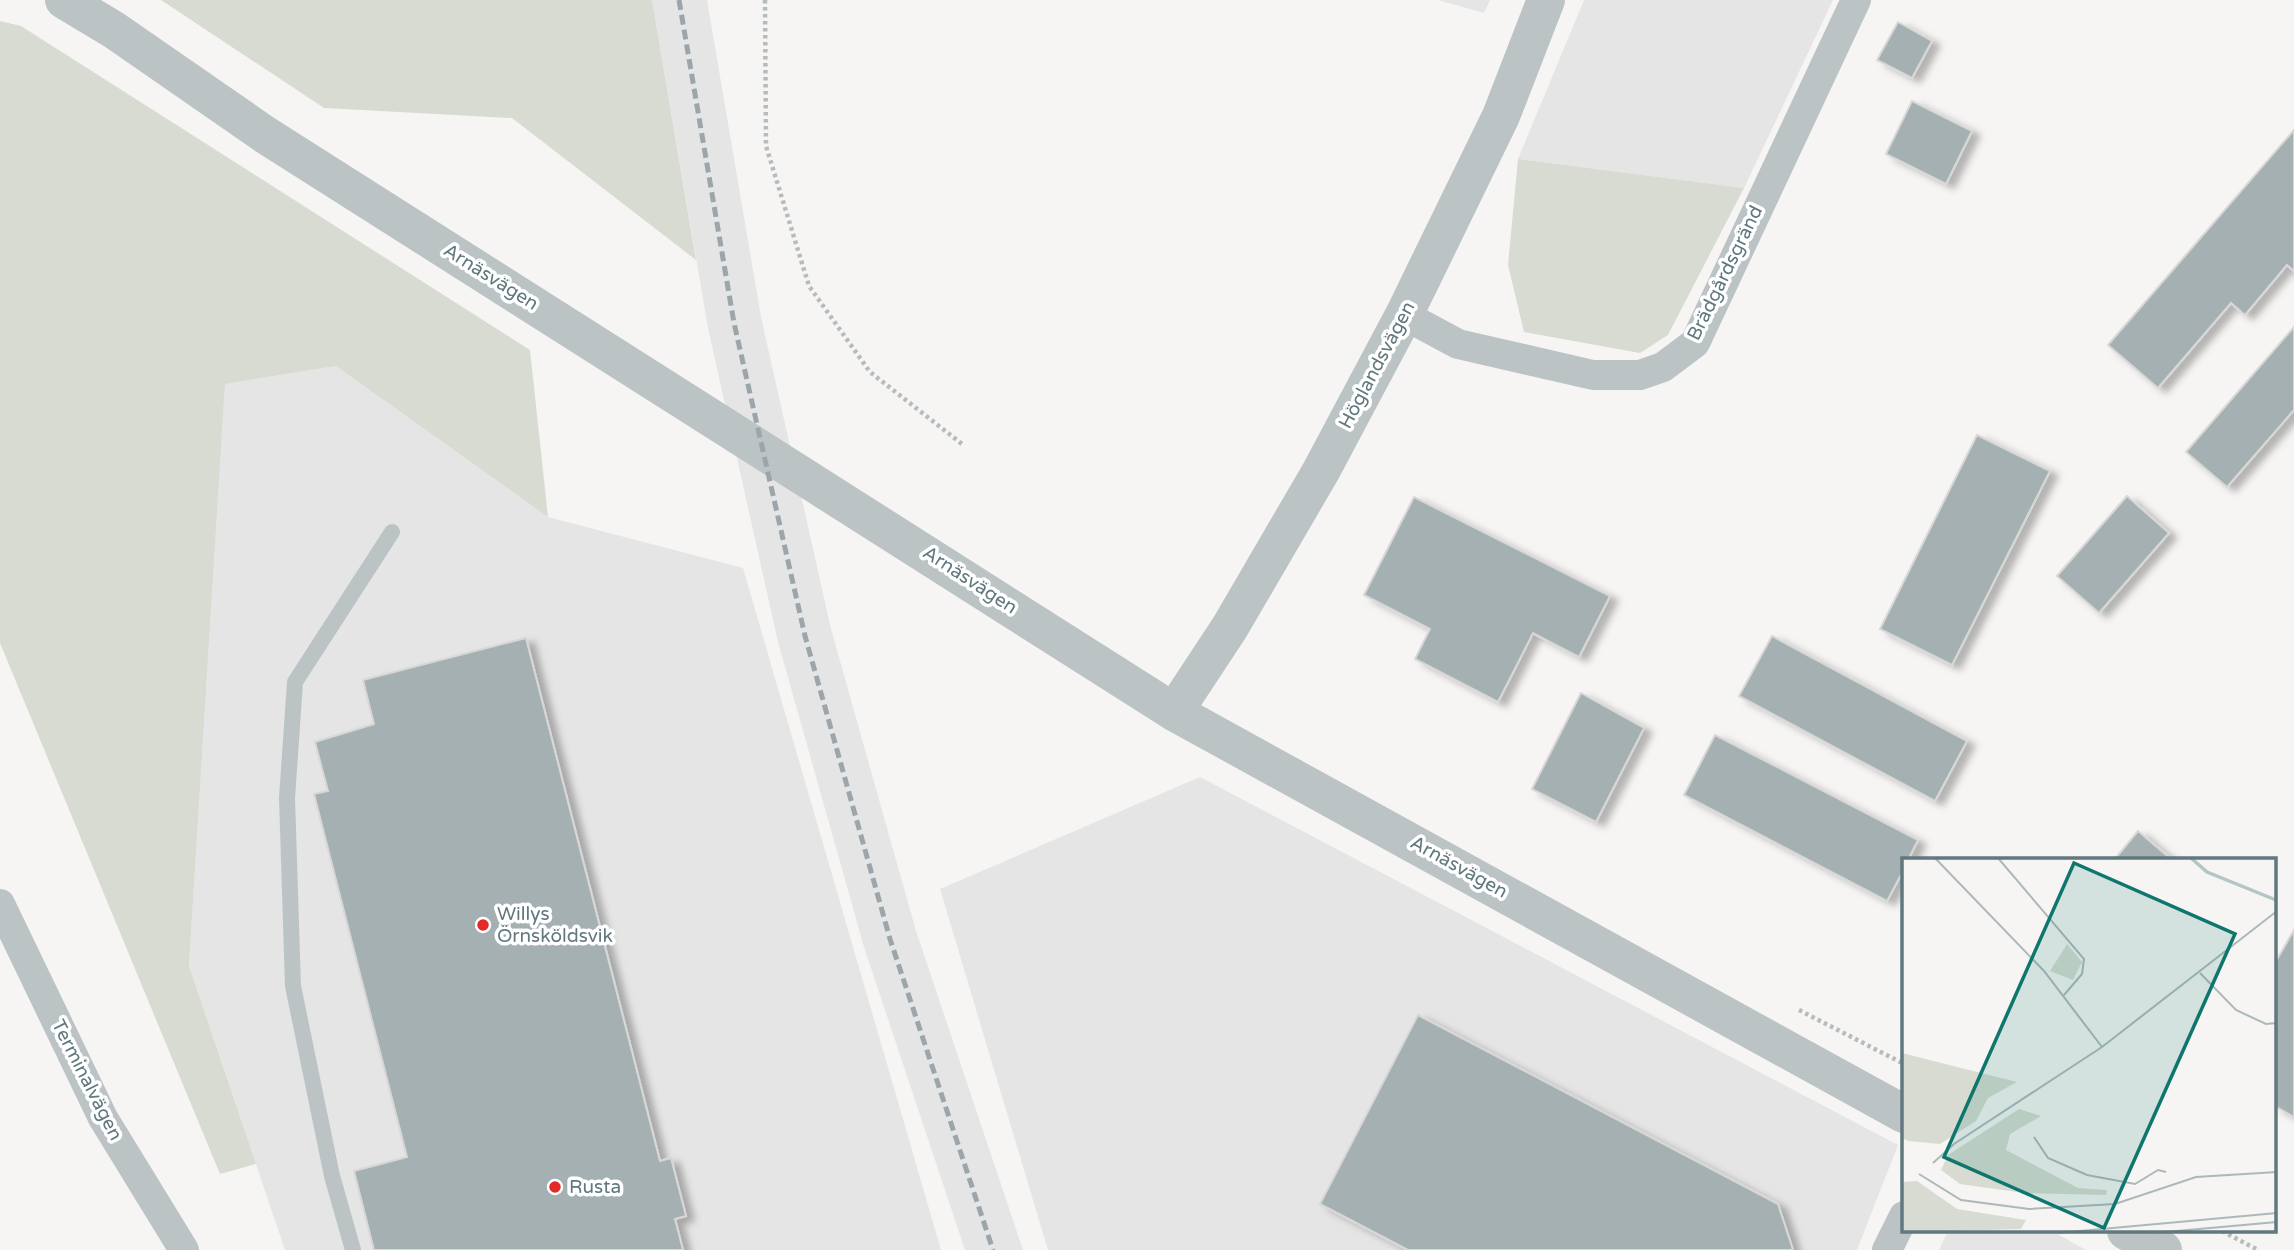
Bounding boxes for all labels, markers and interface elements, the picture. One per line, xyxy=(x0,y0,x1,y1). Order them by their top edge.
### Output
street label: Brädgårdsgränd xyxy=(1683,202,1767,344)
street label: Arnäsvägen xyxy=(440,239,542,315)
street label: Höglandsvägen xyxy=(1334,298,1420,432)
street label: Arnäsvägen xyxy=(919,541,1021,619)
street label: Arnäsvägen xyxy=(1407,831,1511,903)
inset map xyxy=(1902,858,2276,1232)
place label: Willys Örnsköldsvik xyxy=(497,903,613,947)
marker: Willys Örnsköldsvik xyxy=(475,917,491,933)
street label: Terminalvägen xyxy=(47,1016,127,1144)
place label: Rusta xyxy=(569,1176,621,1198)
marker: Rusta xyxy=(547,1179,563,1195)

